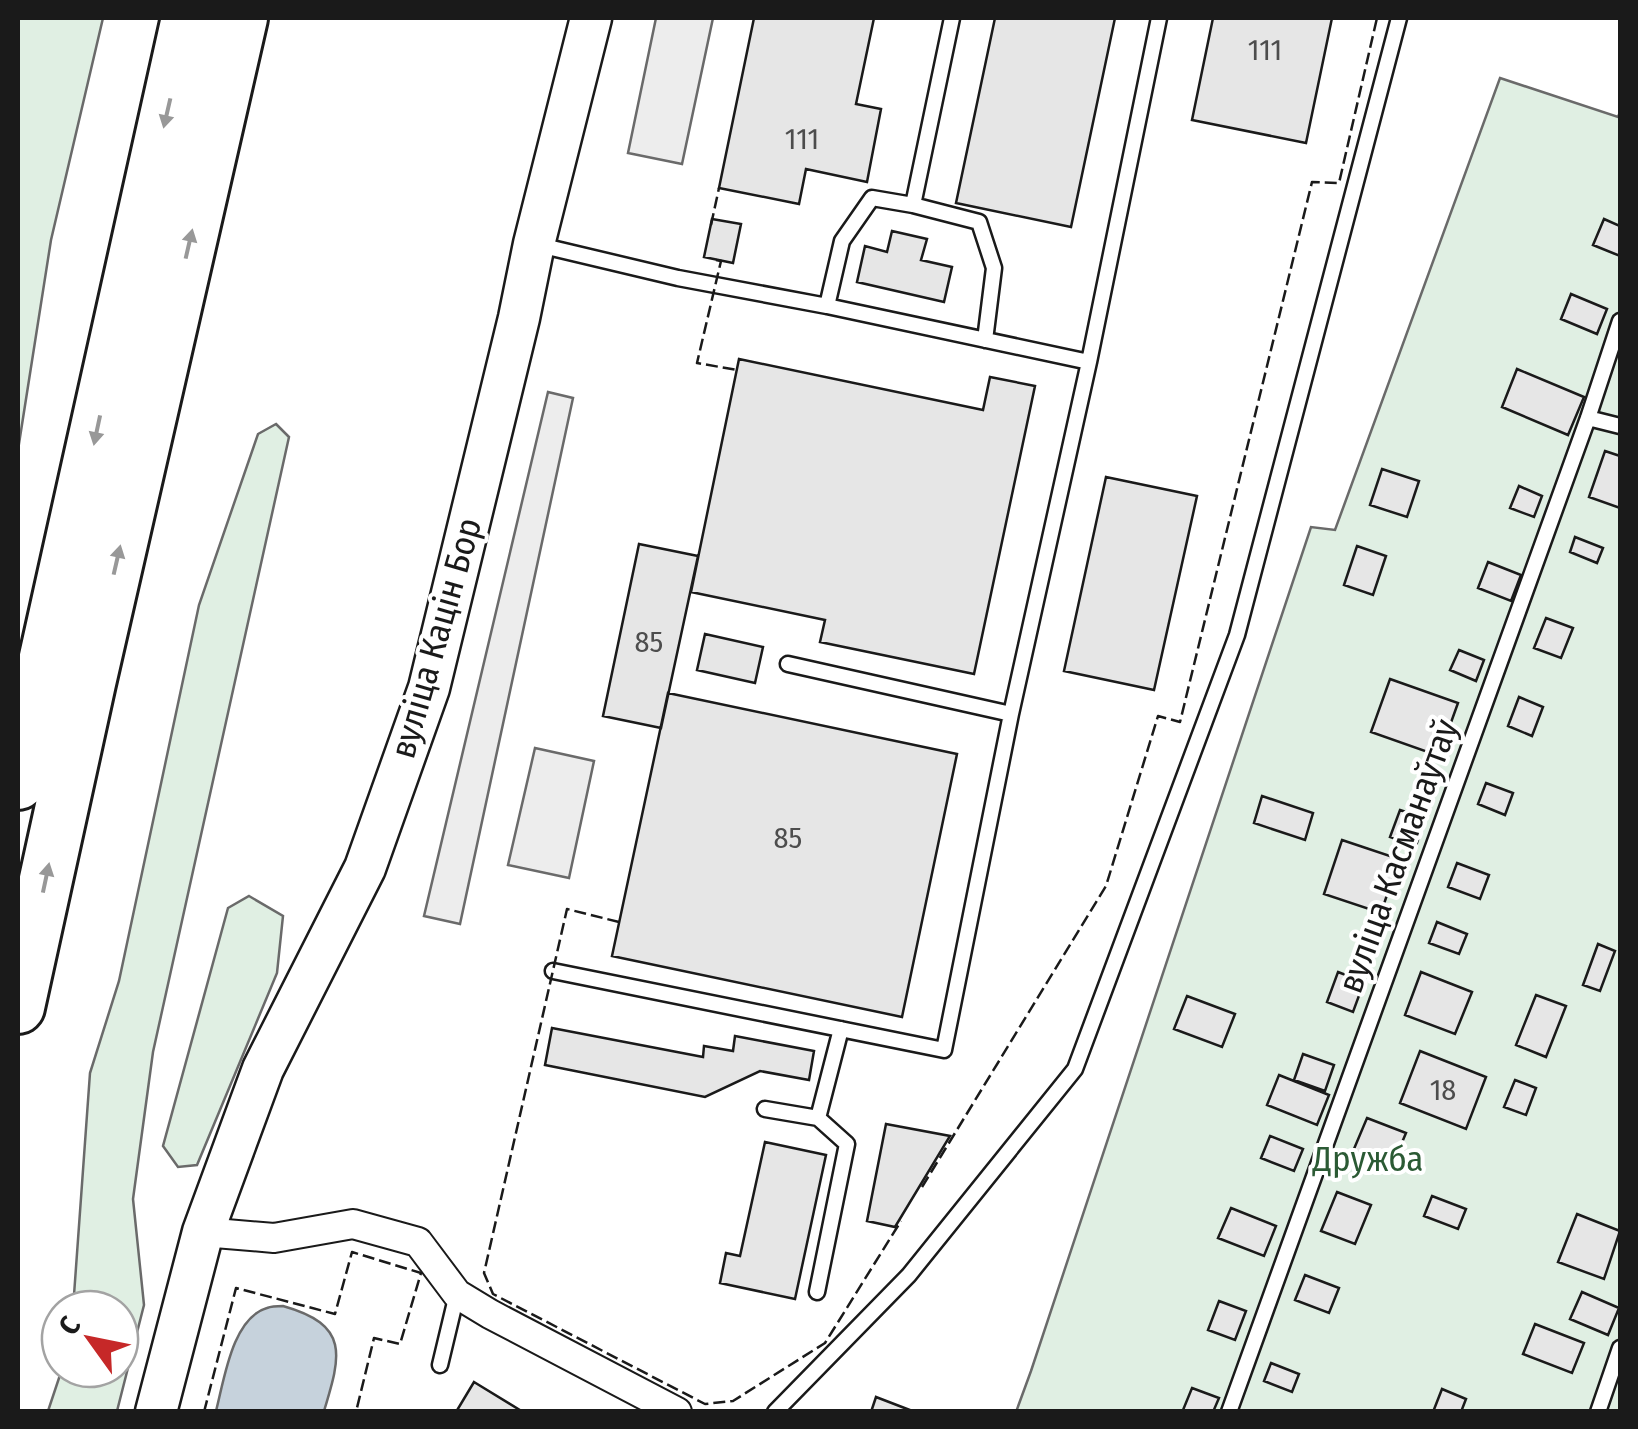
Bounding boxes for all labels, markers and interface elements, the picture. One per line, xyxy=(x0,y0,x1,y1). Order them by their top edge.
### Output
house number: 111 xyxy=(1248,32,1282,68)
one-way arrow xyxy=(159,98,174,129)
house number: 111 xyxy=(785,121,819,157)
one-way arrow xyxy=(182,228,197,259)
one-way arrow xyxy=(88,415,104,446)
street label: вуліца Кацін Бор xyxy=(382,513,490,763)
one-way arrow xyxy=(110,545,125,576)
house number: 85 xyxy=(635,624,663,660)
street label: вуліца Касманаўтаў xyxy=(1329,713,1467,999)
house number: 85 xyxy=(774,820,802,856)
one-way arrow xyxy=(39,862,54,893)
house number: 18 xyxy=(1430,1072,1456,1108)
park label: Дружба xyxy=(1312,1138,1423,1180)
north arrow xyxy=(40,1289,140,1389)
text: С xyxy=(52,1310,87,1341)

